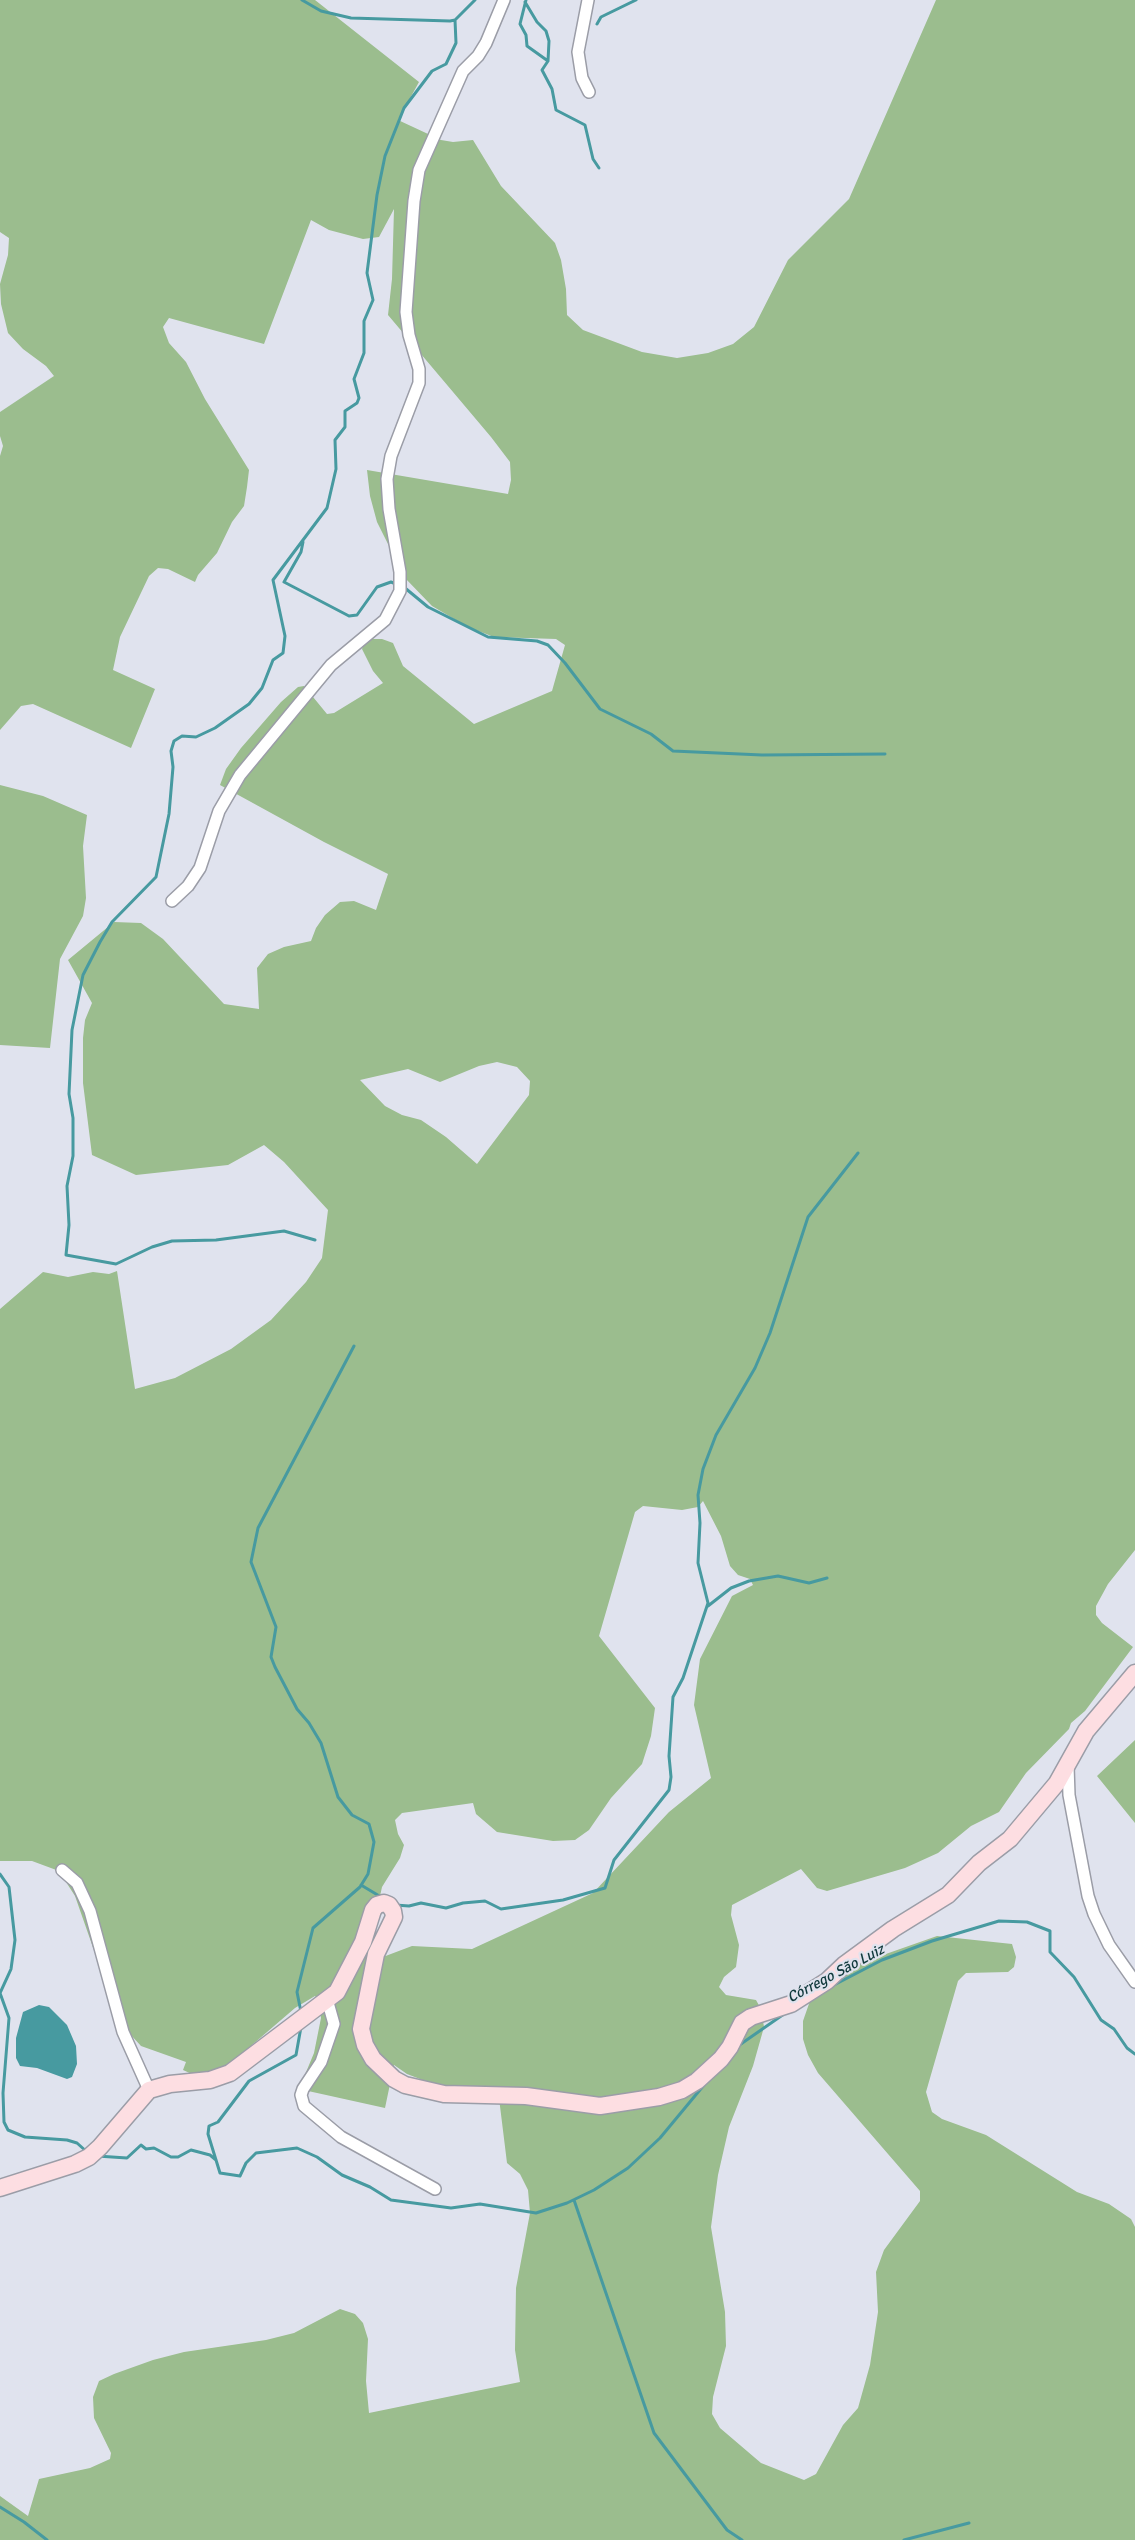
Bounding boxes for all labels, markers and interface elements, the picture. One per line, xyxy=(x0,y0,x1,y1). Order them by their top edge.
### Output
water label: Córrego São Luiz xyxy=(784,1941,888,2007)

